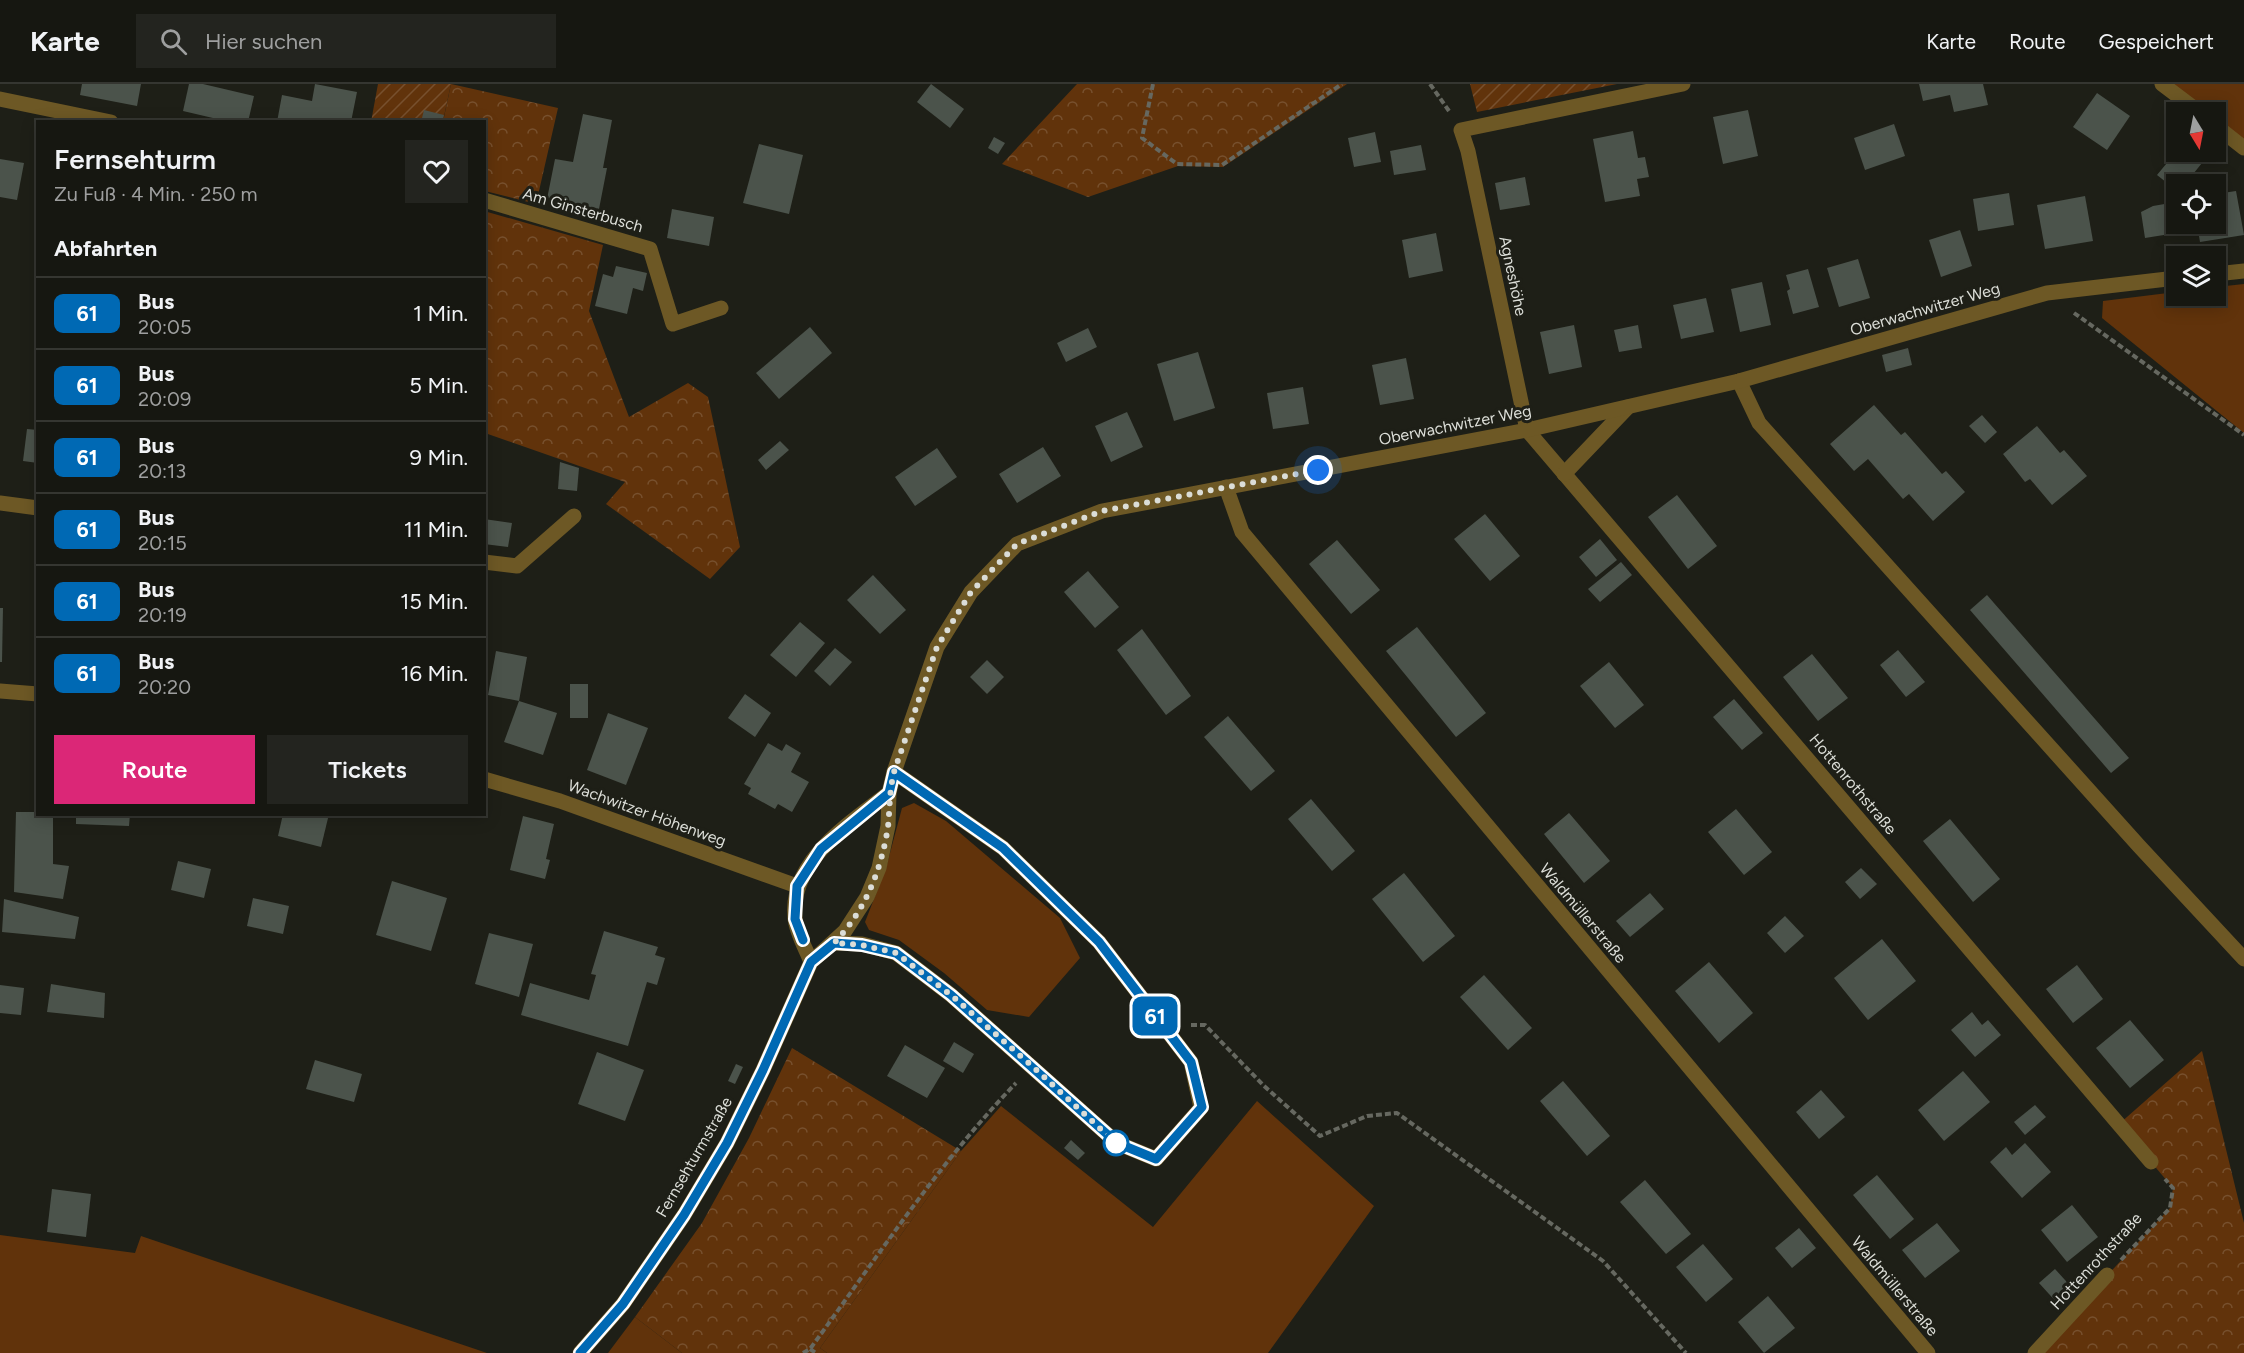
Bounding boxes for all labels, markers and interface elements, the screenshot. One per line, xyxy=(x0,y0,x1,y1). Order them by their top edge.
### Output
search box xyxy=(136,14,556,68)
text: Karte xyxy=(30,24,100,58)
icon: search xyxy=(157,25,190,58)
text: Hier suchen xyxy=(205,28,322,55)
text: Karte xyxy=(1926,29,1976,54)
text: Route xyxy=(2009,29,2065,54)
text: Gespeichert xyxy=(2098,29,2214,54)
north arrow xyxy=(2166,102,2226,162)
map controls xyxy=(2166,102,2226,306)
button: heart xyxy=(405,140,468,203)
text: Fernsehturm xyxy=(54,142,216,176)
button: locate xyxy=(2166,174,2226,234)
text: Zu Fuß · 4 Min. · 250 m xyxy=(54,182,258,206)
street label: Am Ginsterbusch xyxy=(521,184,645,236)
street label: Agneshöhe xyxy=(1495,234,1531,318)
text: Abfahrten xyxy=(54,235,157,262)
button: layers xyxy=(2166,246,2226,306)
street label: Oberwachwitzer Weg xyxy=(1848,279,2002,339)
text: Bus xyxy=(138,288,174,315)
text: 1 Min. xyxy=(413,300,468,327)
text: 61 xyxy=(76,301,98,326)
text: 20:05 xyxy=(138,315,191,339)
text: Bus xyxy=(138,360,174,387)
text: 5 Min. xyxy=(409,372,468,399)
text: 61 xyxy=(76,373,98,398)
text: 20:09 xyxy=(138,387,191,411)
street label: Oberwachwitzer Weg xyxy=(1377,401,1533,449)
text: Bus xyxy=(138,432,174,459)
text: 9 Min. xyxy=(410,444,468,471)
text: 61 xyxy=(76,445,98,470)
your location xyxy=(1303,455,1333,485)
text: 20:13 xyxy=(138,459,186,483)
text: Bus xyxy=(138,504,174,531)
text: 11 Min. xyxy=(404,516,468,543)
text: 61 xyxy=(76,517,98,542)
text: 20:15 xyxy=(138,531,187,555)
text: Bus xyxy=(138,576,174,603)
text: 15 Min. xyxy=(400,588,468,615)
text: 61 xyxy=(76,589,98,614)
text: 20:19 xyxy=(138,603,187,627)
text: Bus xyxy=(138,648,174,675)
text: 16 Min. xyxy=(400,660,468,687)
text: 61 xyxy=(76,661,98,686)
text: 20:20 xyxy=(138,675,191,699)
street label: Hottenrothstraße xyxy=(1805,730,1901,838)
button: Route xyxy=(54,735,255,804)
button: Tickets xyxy=(267,735,468,804)
street label: Wachwitzer Höhenweg xyxy=(565,776,729,850)
street label: Waldmüllerstraße xyxy=(1536,859,1630,967)
line badge: 61 xyxy=(1128,996,1182,1036)
text: 61 xyxy=(1144,1004,1166,1029)
street label: Fernsehturmstraße xyxy=(652,1093,736,1220)
unlabelled marker xyxy=(1103,1130,1129,1156)
street label: Hottenrothstraße xyxy=(2046,1208,2146,1313)
street label: Waldmüllerstraße xyxy=(1848,1232,1942,1340)

